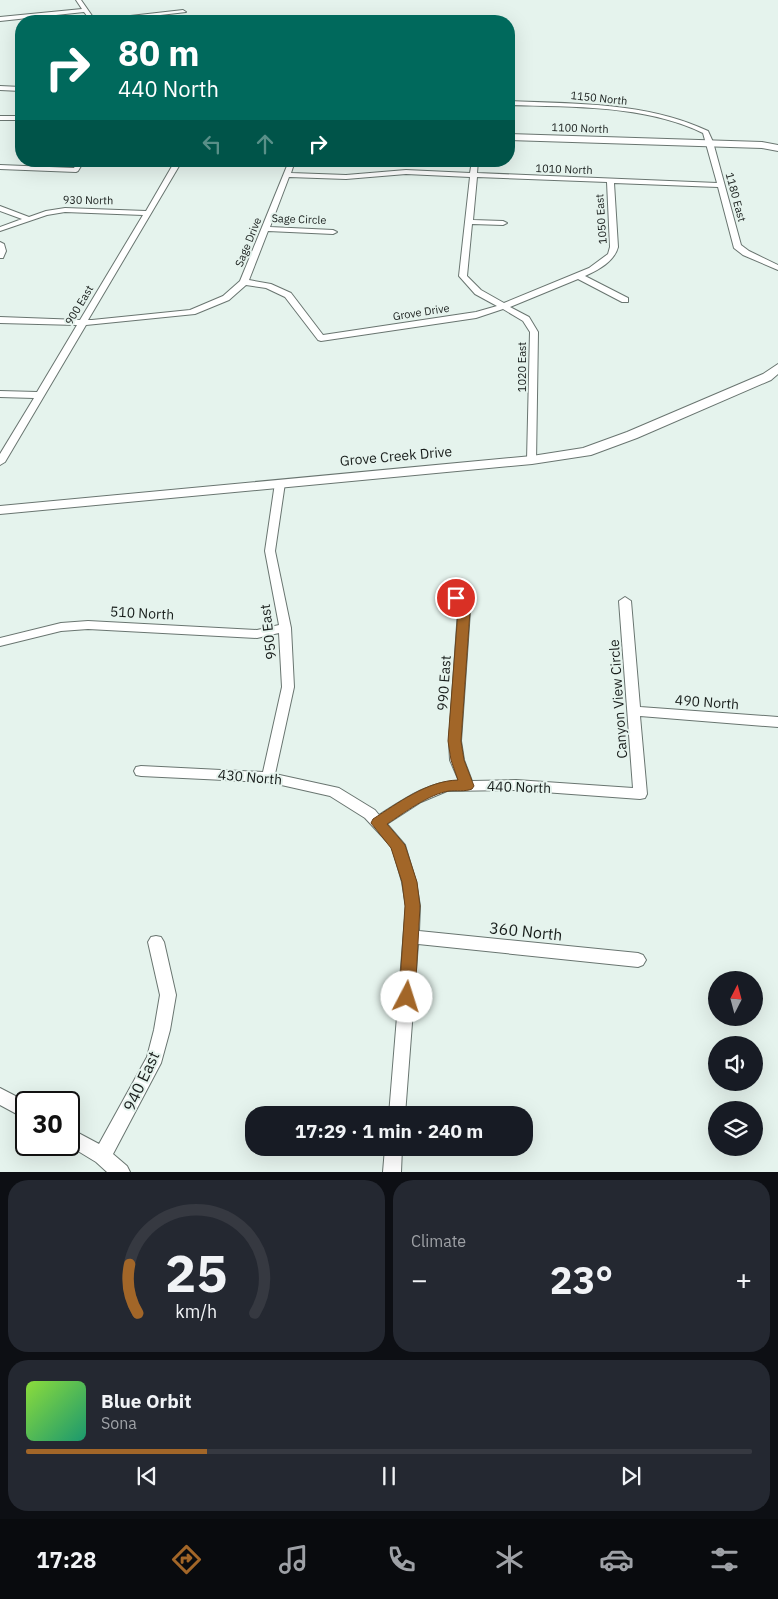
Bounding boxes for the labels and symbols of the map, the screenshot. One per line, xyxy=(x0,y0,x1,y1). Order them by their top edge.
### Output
street label: 1150 North xyxy=(570,88,628,108)
street label: 1100 North xyxy=(551,120,609,136)
street label: 1010 North xyxy=(535,161,593,177)
street label: 1180 East xyxy=(723,171,749,223)
street label: 930 North xyxy=(63,193,113,207)
street label: 1050 East xyxy=(592,193,610,245)
street label: Sage Circle xyxy=(271,211,327,227)
street label: Sage Drive xyxy=(232,215,264,269)
street label: 900 East xyxy=(62,282,96,327)
street label: Grove Drive xyxy=(392,301,450,323)
street label: 1020 East xyxy=(515,342,529,392)
street label: Grove Creek Drive xyxy=(339,442,453,470)
pin xyxy=(435,577,477,619)
street label: 510 North xyxy=(109,602,175,624)
street label: 950 East xyxy=(256,603,280,661)
street label: Canyon View Circle xyxy=(605,638,631,759)
street label: 990 East xyxy=(433,654,455,711)
street label: 490 North xyxy=(674,691,740,713)
street label: 430 North xyxy=(217,765,283,789)
street label: 440 North xyxy=(487,777,551,797)
street label: 360 North xyxy=(488,917,564,945)
position arrow xyxy=(380,970,432,1022)
north arrow xyxy=(708,971,762,1026)
street label: 940 East xyxy=(118,1048,164,1114)
speed limit sign: 30 xyxy=(15,1091,80,1156)

